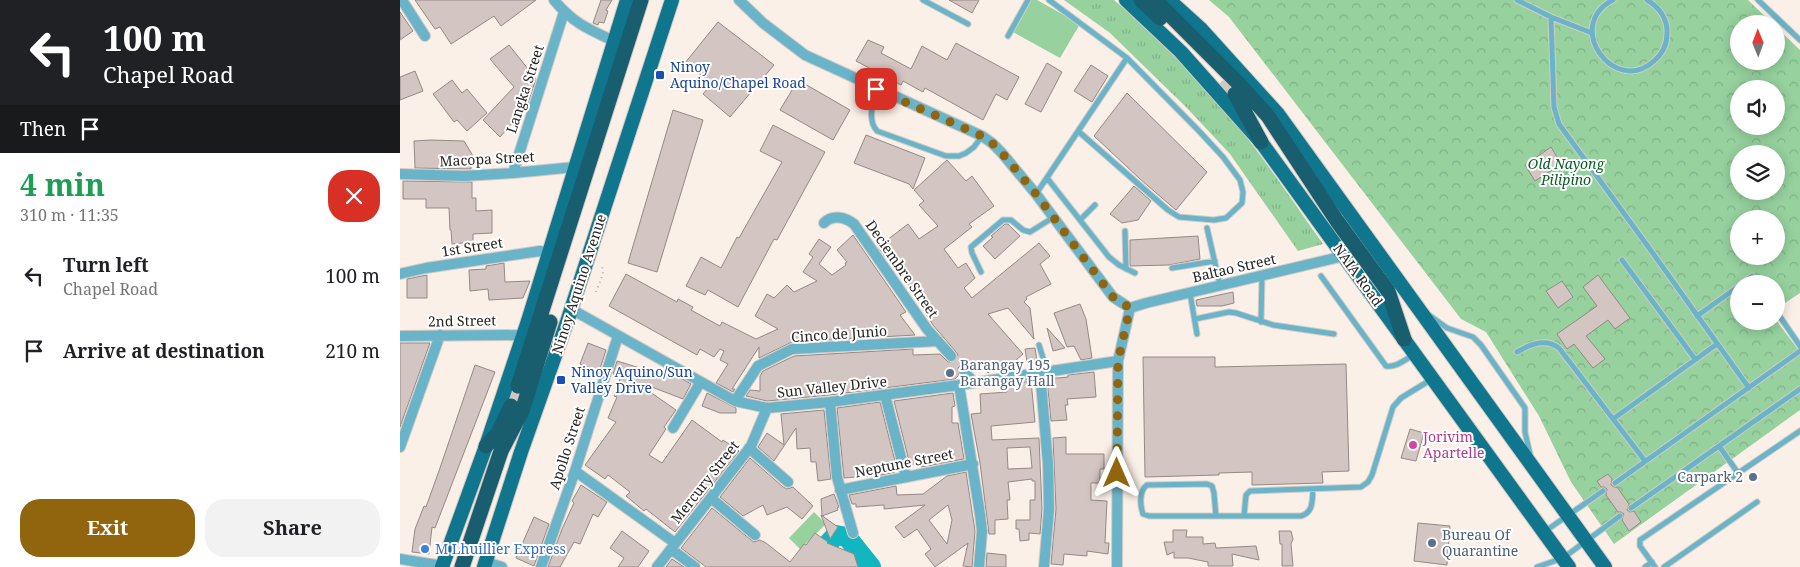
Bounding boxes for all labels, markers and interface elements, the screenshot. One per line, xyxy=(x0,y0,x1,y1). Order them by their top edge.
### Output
text: 100 m xyxy=(103,14,206,61)
north arrow xyxy=(1730,15,1785,70)
map controls xyxy=(1730,15,1785,330)
icon: left xyxy=(20,20,85,85)
street label: Langka Street xyxy=(501,42,548,136)
place label: Ninoy Aquino/Chapel Road xyxy=(670,57,806,92)
text: Chapel Road xyxy=(103,59,234,89)
pin xyxy=(855,68,897,110)
marker: Ninoy Aquino/Chapel Road xyxy=(654,69,666,81)
icon: arrive xyxy=(862,75,890,103)
button: sound xyxy=(1730,80,1785,135)
icon: arrive xyxy=(76,115,104,143)
text: Then xyxy=(20,116,66,142)
button: layers xyxy=(1730,145,1785,200)
street label: Macopa Street xyxy=(439,147,535,170)
park label: Old Nayong Pilipino xyxy=(1528,154,1605,189)
text: 4 min xyxy=(20,164,105,205)
button: close xyxy=(328,170,380,222)
text: 310 m · 11:35 xyxy=(20,204,119,226)
button: + xyxy=(1730,210,1785,265)
street label: Ninoy Aquino Avenue xyxy=(547,212,610,356)
street label: Deciembre Street xyxy=(862,216,943,321)
street label: 1st Street xyxy=(440,232,504,261)
street label: NAIA Road xyxy=(1329,240,1388,310)
street label: Baltao Street xyxy=(1190,249,1277,286)
text: Turn left xyxy=(63,252,149,278)
icon: left xyxy=(20,262,48,290)
text: 100 m xyxy=(325,263,380,289)
button: − xyxy=(1730,275,1785,330)
text: Chapel Road xyxy=(63,278,158,300)
street label: 2nd Street xyxy=(428,310,496,331)
street label: Cinco de Junio xyxy=(790,321,887,346)
icon: arrive xyxy=(20,337,48,365)
text: Arrive at destination xyxy=(63,338,265,364)
text: 210 m xyxy=(325,338,380,364)
place label: Barangay 195 Barangay Hall xyxy=(960,355,1055,390)
place label: Ninoy Aquino/Sun Valley Drive xyxy=(571,362,693,397)
marker: Barangay 195 Barangay Hall xyxy=(944,367,956,379)
street label: Sun Valley Drive xyxy=(776,371,888,402)
marker: Ninoy Aquino/Sun Valley Drive xyxy=(555,374,567,386)
street label: Apollo Street xyxy=(544,404,589,492)
place label: Jorivim Apartelle xyxy=(1422,427,1485,462)
street label: Mercury Street xyxy=(666,436,743,527)
marker: Jorivim Apartelle xyxy=(1407,439,1419,451)
street label: Neptune Street xyxy=(853,444,955,481)
position arrow xyxy=(1090,446,1142,498)
place label: Carpark 2 xyxy=(1677,467,1743,486)
marker: Carpark 2 xyxy=(1747,471,1759,483)
button: Exit xyxy=(20,499,195,557)
button: Share xyxy=(205,499,380,557)
place label: Bureau Of Quarantine xyxy=(1442,525,1518,560)
marker: Bureau Of Quarantine xyxy=(1426,537,1438,549)
place label: M Lhuillier Express xyxy=(435,539,566,558)
marker: M Lhuillier Express xyxy=(419,543,431,555)

